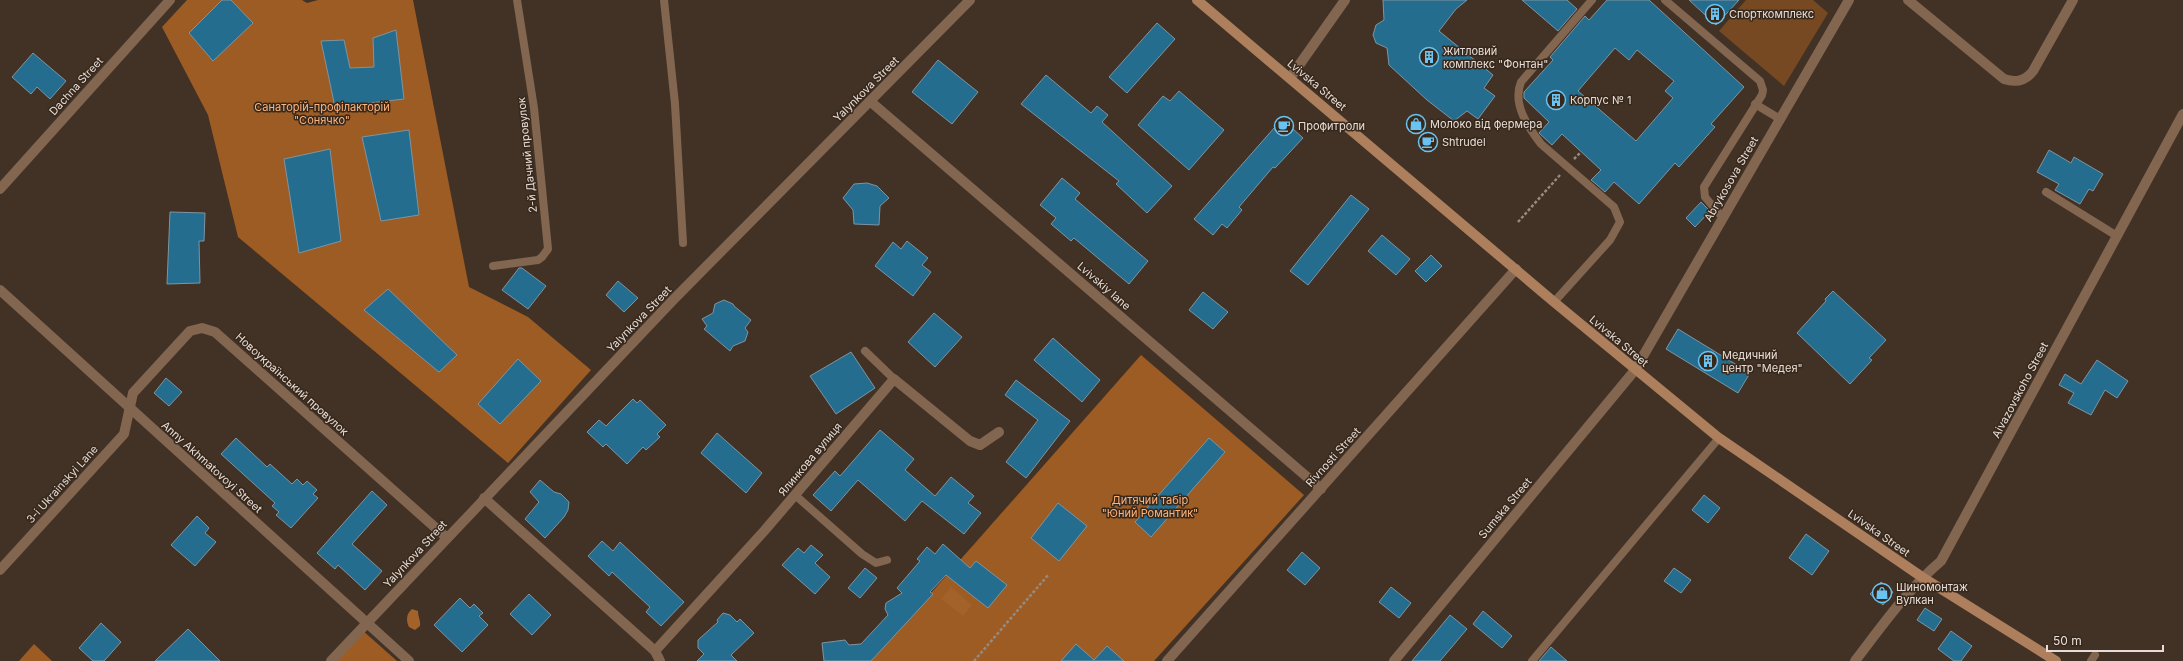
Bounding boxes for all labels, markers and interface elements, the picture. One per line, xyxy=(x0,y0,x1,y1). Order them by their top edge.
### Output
building icon: Спорткомплекс xyxy=(1704,3,1726,25)
place label: Спорткомплекс xyxy=(1729,7,1814,21)
place label: Житловий комплекс "Фонтан" xyxy=(1443,44,1548,71)
building icon: Житловий комплекс "Фонтан" xyxy=(1418,46,1440,68)
street label: Yalynkova Street xyxy=(830,53,902,125)
street label: Dachna Street xyxy=(46,54,106,118)
street label: Lvivska Street xyxy=(1285,56,1350,114)
building icon: Корпус № 1 xyxy=(1545,89,1567,111)
place label: Корпус № 1 xyxy=(1570,93,1632,107)
street label: 2-й Дачний провулок xyxy=(514,97,540,213)
park label: Санаторій-профілакторій "Сонячко" xyxy=(254,100,390,127)
shop icon: Молоко від фермера xyxy=(1405,113,1427,135)
cafe icon: Профитроли xyxy=(1273,115,1295,137)
place label: Молоко від фермера xyxy=(1430,117,1542,131)
place label: Профитроли xyxy=(1298,119,1365,133)
cafe icon: Shtrudel xyxy=(1417,131,1439,153)
street label: Abrykosova Street xyxy=(1701,134,1761,224)
place label: Shtrudel xyxy=(1442,135,1486,149)
street label: Lvivskiy lane xyxy=(1074,259,1134,313)
street label: Yalynkova Street xyxy=(604,283,674,355)
street label: Lvivska Street xyxy=(1587,312,1652,370)
street label: Новоукраїнський провулок xyxy=(233,330,351,438)
street label: Aivazovskoho Street xyxy=(1989,339,2051,440)
place label: Медичний центр "Медея" xyxy=(1722,348,1803,375)
building icon: Медичний центр "Медея" xyxy=(1697,350,1719,372)
street label: Anny Akhmatovoyi Street xyxy=(159,418,266,516)
street label: Ялинкова вулиця xyxy=(775,419,845,499)
street label: Rivnosti Street xyxy=(1303,424,1364,490)
street label: 3-i Ukrainskyi Lane xyxy=(23,442,101,526)
street label: Sumska Street xyxy=(1475,474,1535,541)
park label: Дитячий табір "Юний Романтик" xyxy=(1102,493,1198,520)
street label: Lvivska Street xyxy=(1845,506,1913,560)
street label: Yalynkova Street xyxy=(380,517,450,591)
place label: Шиномонтаж Вулкан xyxy=(1896,580,1968,607)
shop icon: Шиномонтаж Вулкан xyxy=(1871,582,1893,604)
scale bar xyxy=(2047,627,2163,653)
text: 50 m xyxy=(2053,633,2082,648)

